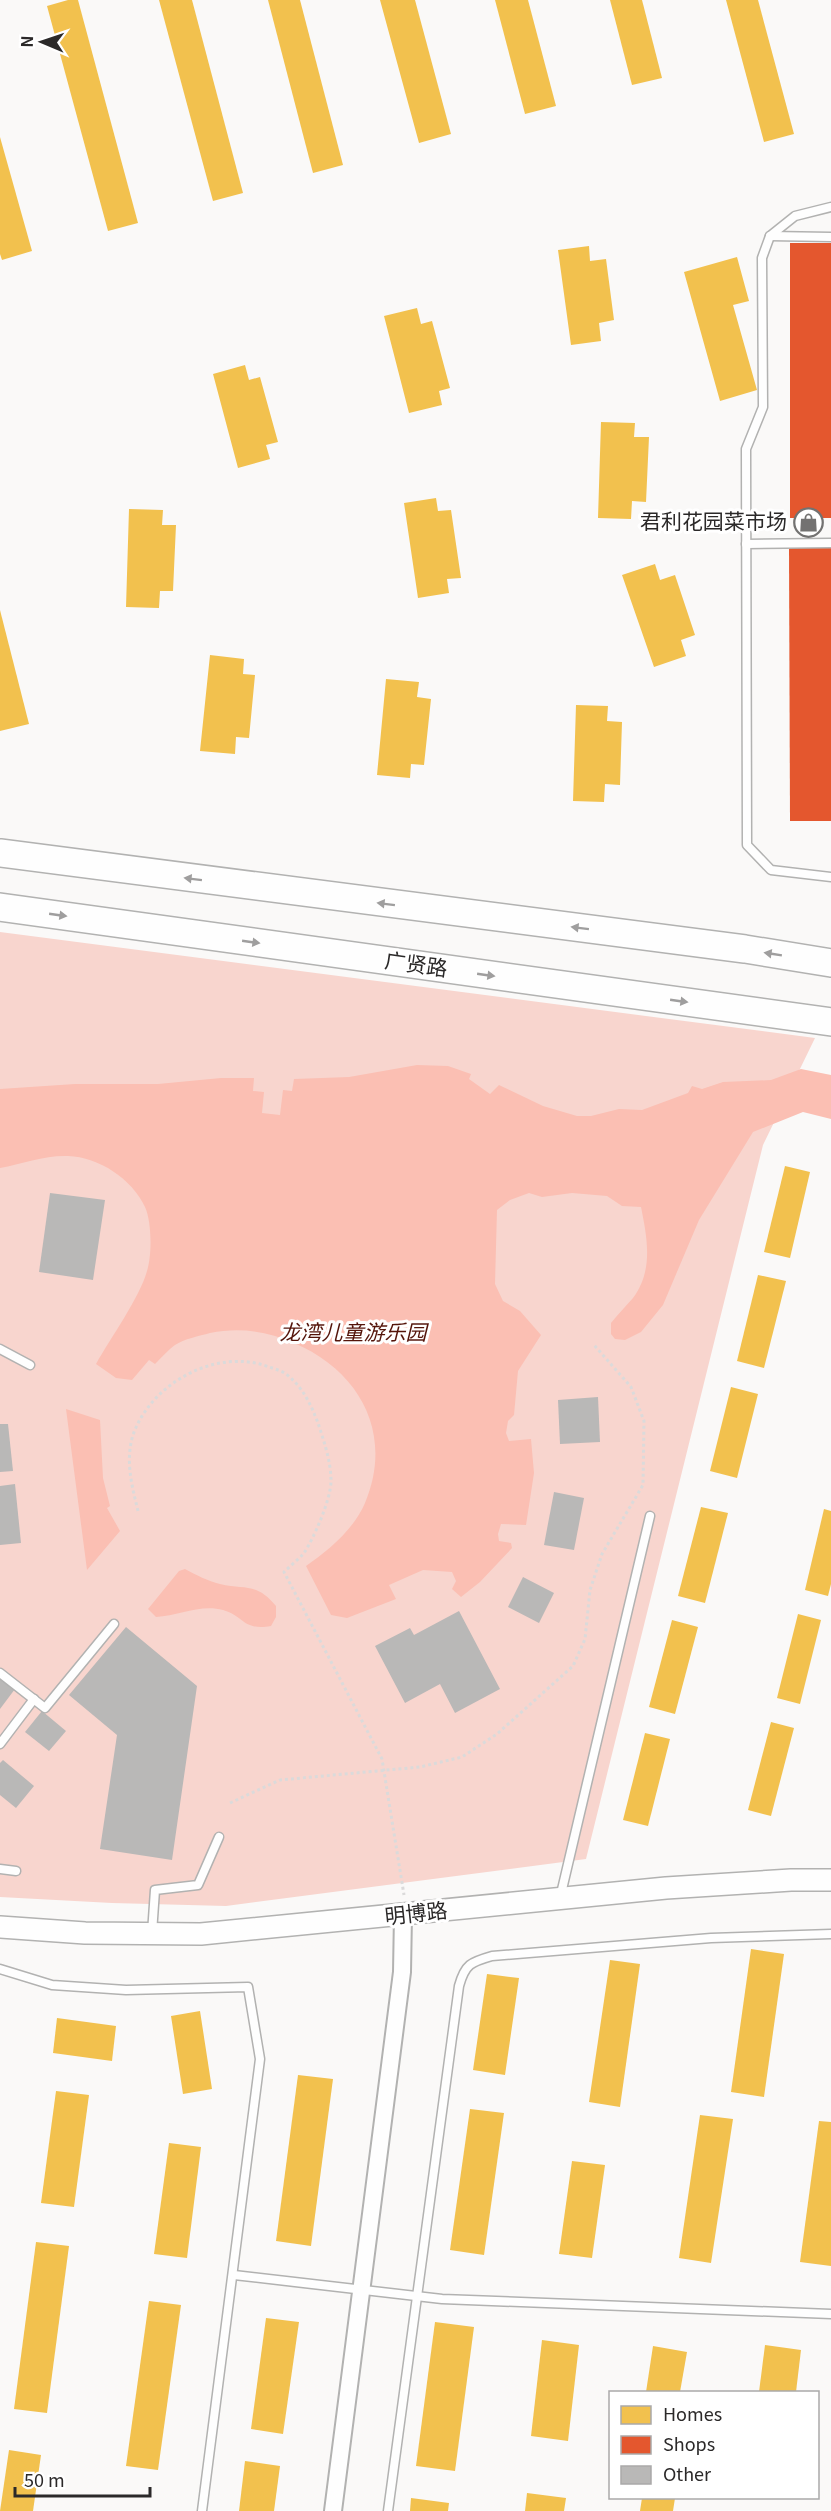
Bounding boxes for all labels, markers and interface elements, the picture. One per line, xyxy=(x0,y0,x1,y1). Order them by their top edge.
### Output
north arrow xyxy=(12,12,72,72)
text: N xyxy=(14,35,38,48)
place label: 君利花园菜市场 xyxy=(640,505,787,535)
shop icon: 君利花园菜市场 xyxy=(792,506,824,538)
one-way arrow xyxy=(183,874,202,884)
one-way arrow xyxy=(377,899,396,908)
one-way arrow xyxy=(49,911,68,920)
one-way arrow xyxy=(570,924,589,933)
one-way arrow xyxy=(242,938,261,947)
street label: 广贤路 xyxy=(383,944,450,982)
one-way arrow xyxy=(764,949,783,958)
one-way arrow xyxy=(476,970,495,979)
one-way arrow xyxy=(670,997,689,1006)
park label: 龙湾儿童游乐园 xyxy=(280,1316,429,1346)
street label: 明博路 xyxy=(383,1894,449,1930)
legend xyxy=(609,2391,819,2499)
text: Homes xyxy=(663,2400,722,2426)
text: Shops xyxy=(663,2430,715,2456)
scale bar xyxy=(15,2460,150,2498)
text: Other xyxy=(663,2460,712,2486)
text: 50 m xyxy=(24,2466,65,2492)

